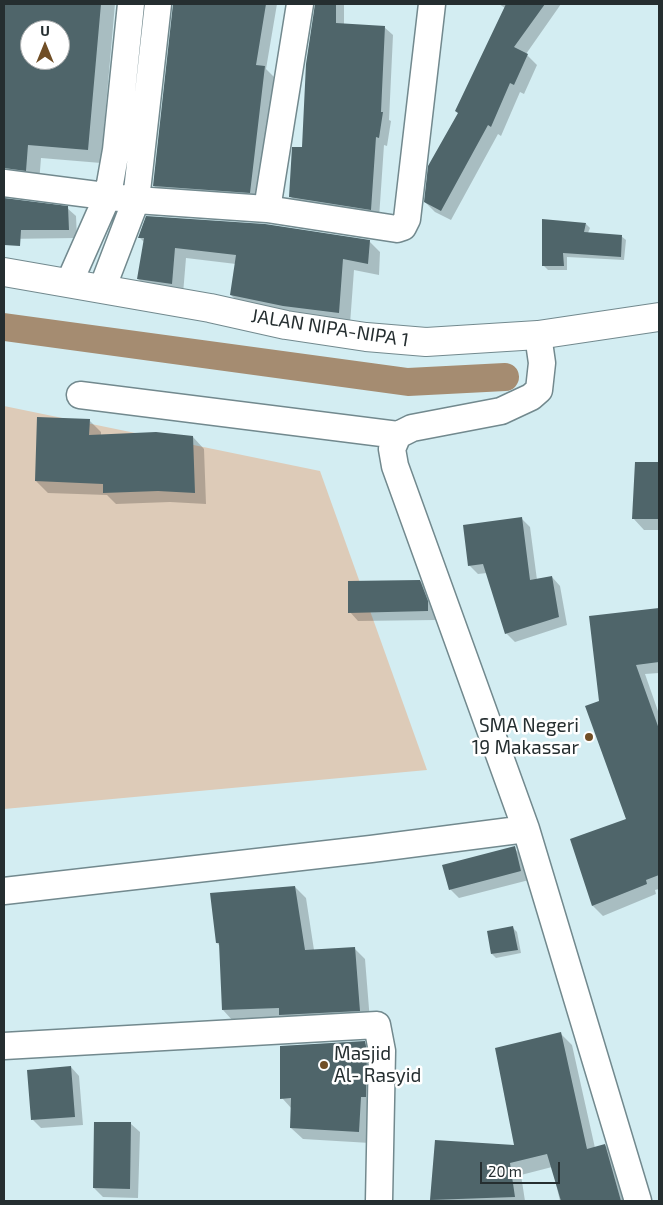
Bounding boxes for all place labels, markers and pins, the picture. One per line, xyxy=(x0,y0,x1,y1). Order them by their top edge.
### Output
place label: SMA Negeri 19 Makassar xyxy=(472,715,579,759)
marker: SMA Negeri 19 Makassar xyxy=(583,731,595,743)
place label: Masjid Al- Rasyid xyxy=(334,1043,421,1087)
marker: Masjid Al- Rasyid xyxy=(318,1059,330,1071)

